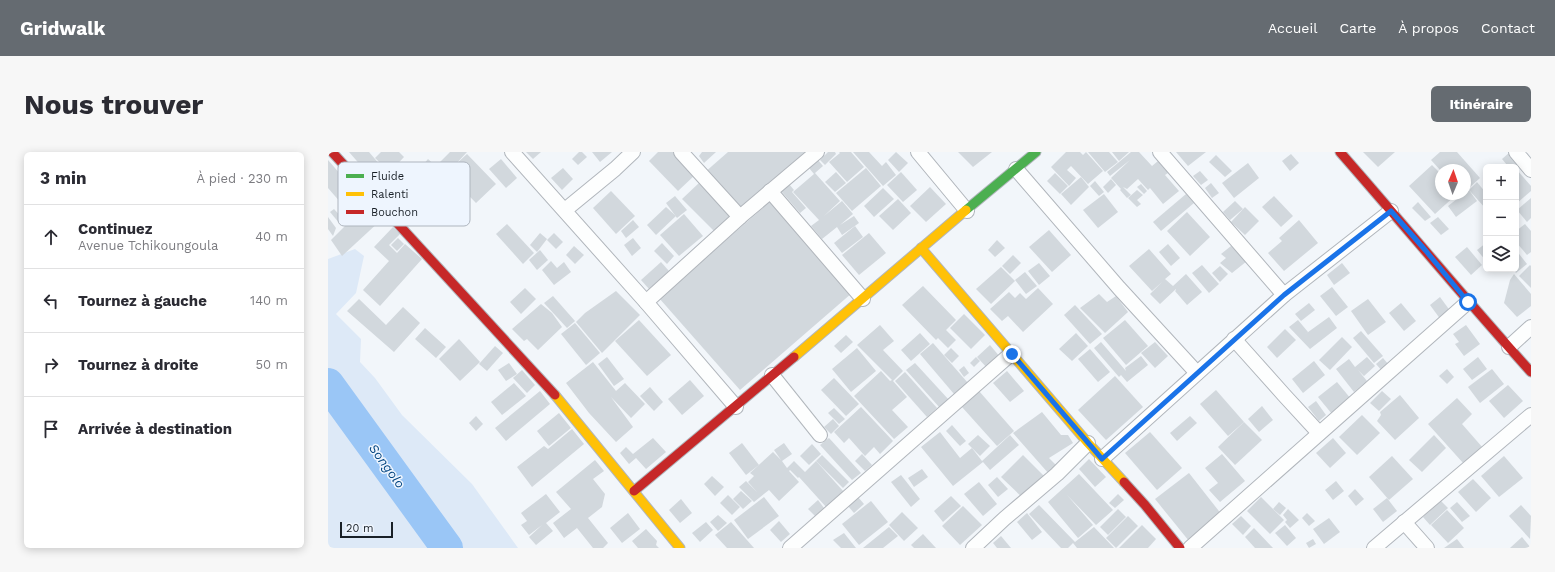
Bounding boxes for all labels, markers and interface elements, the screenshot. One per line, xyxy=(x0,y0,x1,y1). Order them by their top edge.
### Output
text: Gridwalk xyxy=(20,17,105,40)
text: Accueil xyxy=(1268,20,1317,36)
text: Carte xyxy=(1339,20,1376,36)
text: À propos xyxy=(1398,20,1459,36)
text: Contact xyxy=(1481,20,1535,36)
button: Itinéraire xyxy=(1431,86,1531,122)
text: Nous trouver xyxy=(24,88,203,121)
legend xyxy=(338,162,470,226)
north arrow xyxy=(1435,164,1471,200)
map controls xyxy=(1483,164,1519,272)
button: + xyxy=(1483,164,1519,200)
text: 3 min xyxy=(40,168,86,188)
text: Fluide xyxy=(371,170,404,183)
text: À pied · 230 m xyxy=(196,171,288,186)
text: Ralenti xyxy=(371,188,409,201)
button: − xyxy=(1483,200,1519,236)
text: Bouchon xyxy=(371,206,418,219)
text: Continuez xyxy=(78,220,152,238)
icon: ahead xyxy=(40,226,62,248)
text: 40 m xyxy=(255,229,288,244)
button: layers xyxy=(1483,236,1519,272)
text: Avenue Tchikoungoula xyxy=(78,238,218,253)
icon: left xyxy=(40,290,62,312)
text: Tournez à gauche xyxy=(78,292,207,310)
text: 140 m xyxy=(250,293,288,308)
route start xyxy=(1459,293,1477,311)
route end xyxy=(1003,345,1021,363)
icon: right xyxy=(40,354,62,376)
text: Tournez à droite xyxy=(78,356,198,374)
text: 50 m xyxy=(256,357,288,372)
icon: arrive xyxy=(40,418,62,440)
text: Arrivée à destination xyxy=(78,420,232,438)
water label: Songolo xyxy=(366,441,408,491)
scale bar xyxy=(340,520,393,539)
text: 20 m xyxy=(346,522,374,535)

